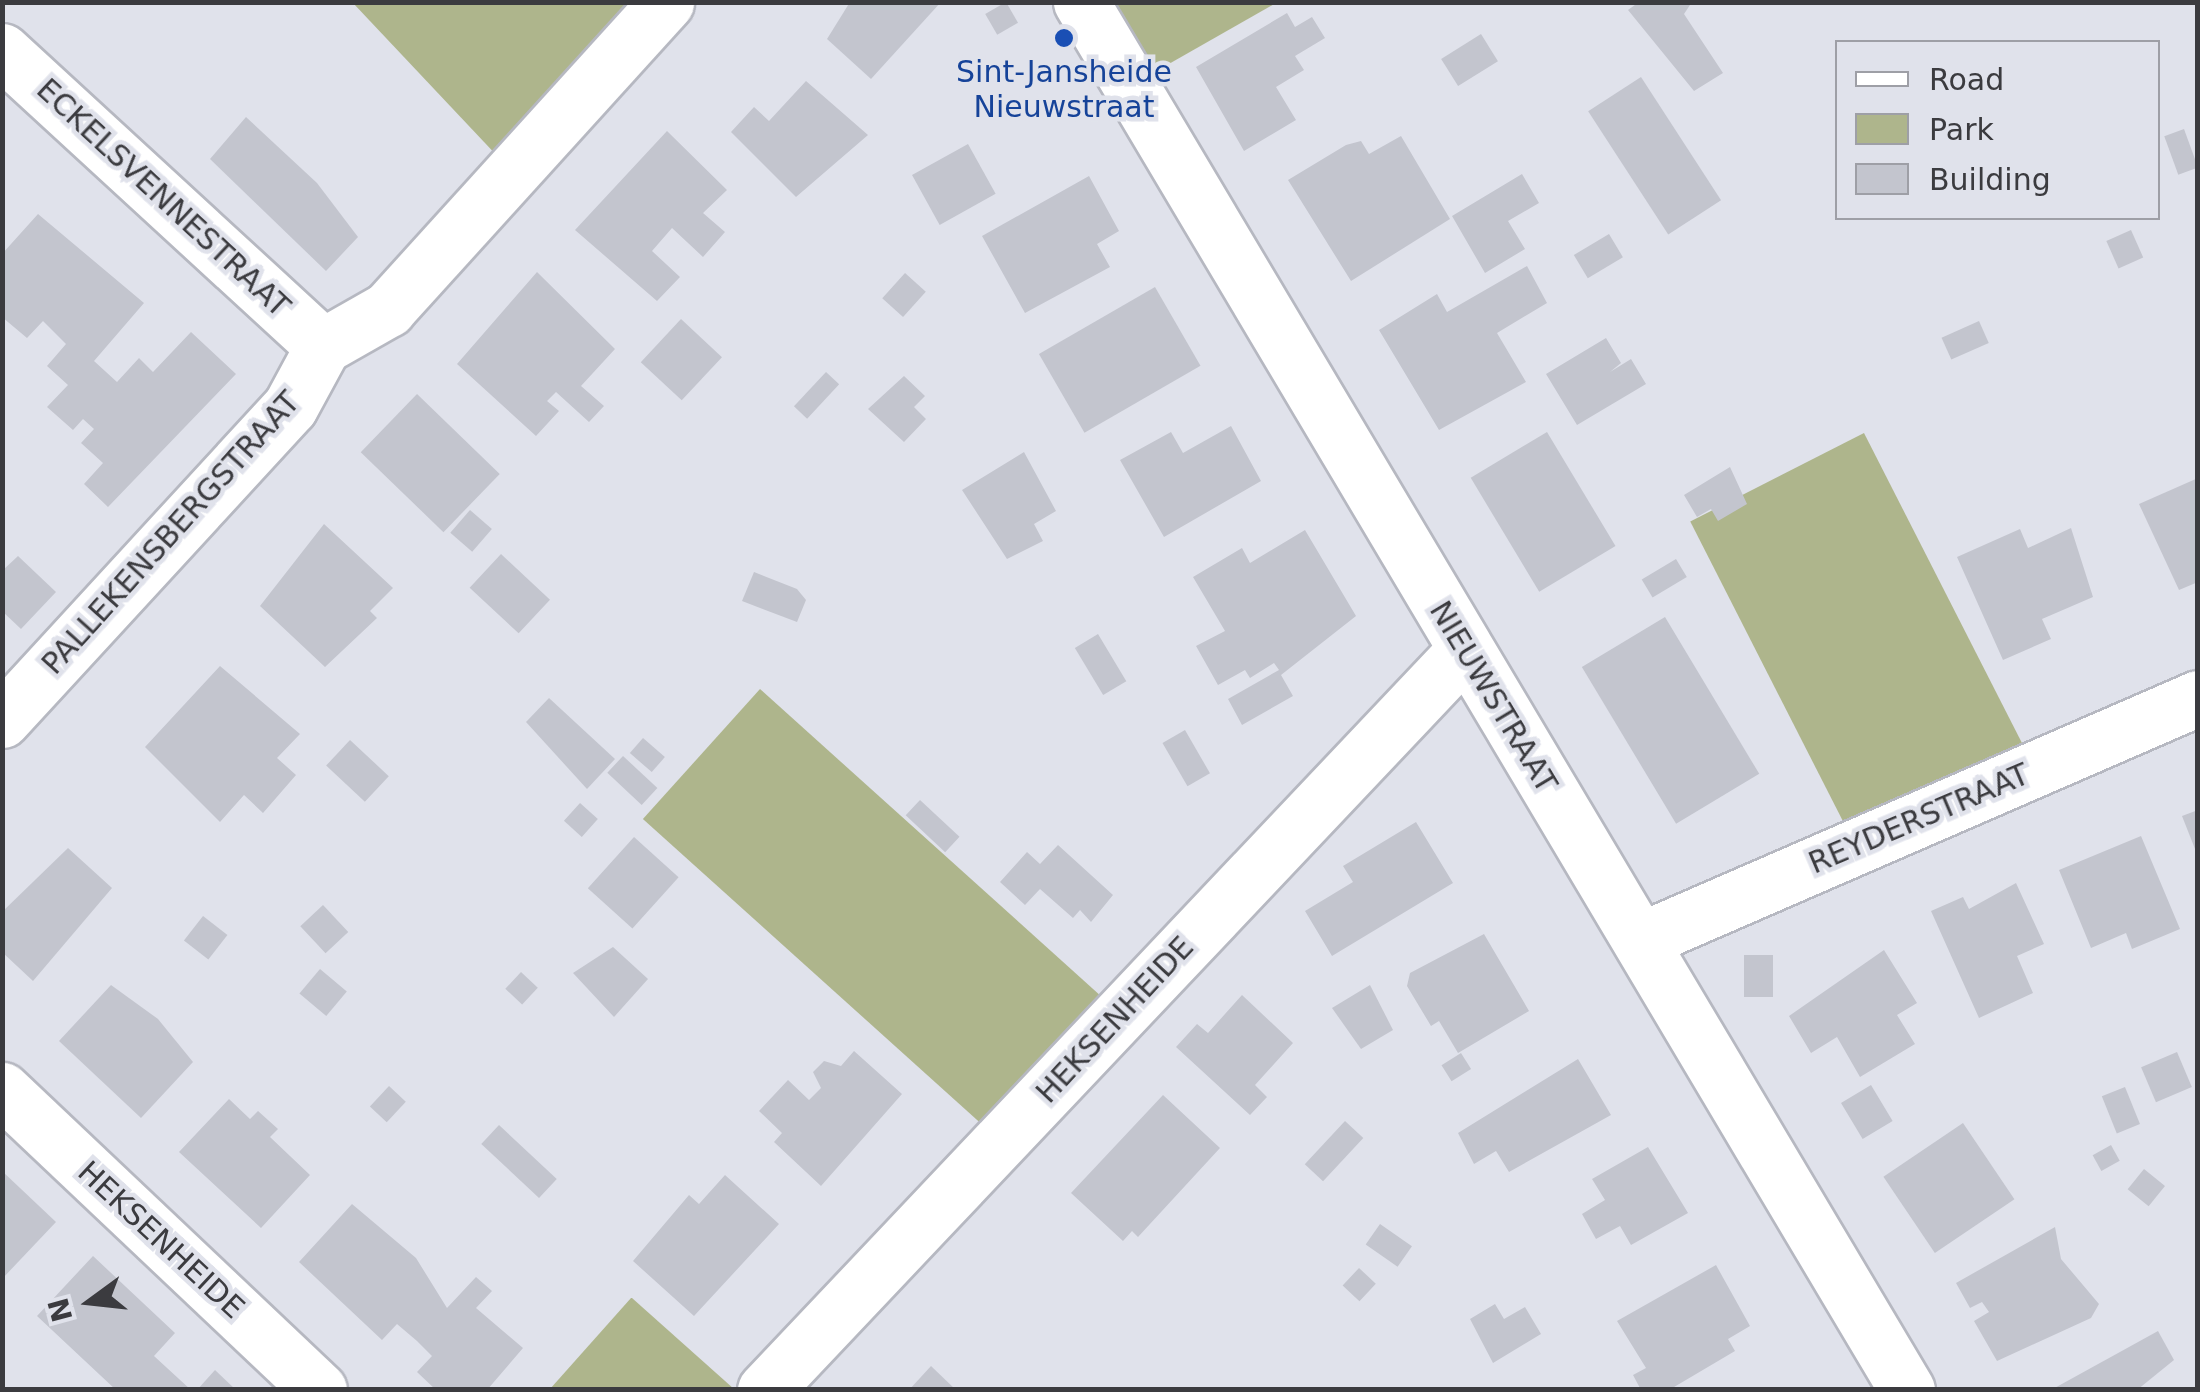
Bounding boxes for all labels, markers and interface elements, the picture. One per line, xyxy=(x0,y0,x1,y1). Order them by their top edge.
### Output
marker: Sint-Jansheide Nieuwstraat xyxy=(1053,27,1075,49)
legend xyxy=(1835,40,2160,220)
place label: Sint-Jansheide Nieuwstraat xyxy=(956,54,1172,124)
text: Road xyxy=(1929,62,2004,97)
street label: ECKELSVENNESTRAAT xyxy=(29,71,297,325)
text: Park xyxy=(1929,112,1994,147)
text: Building xyxy=(1929,162,2051,197)
street label: PALLEKENSBERGSTRAAT xyxy=(35,384,307,682)
street label: NIEUWSTRAAT xyxy=(1422,595,1564,799)
street label: REYDERSTRAAT xyxy=(1803,756,2035,882)
street label: HEKSENHEIDE xyxy=(1029,929,1201,1111)
street label: HEKSENHEIDE xyxy=(70,1154,252,1326)
north arrow xyxy=(40,1252,140,1352)
text: N xyxy=(42,1294,80,1325)

